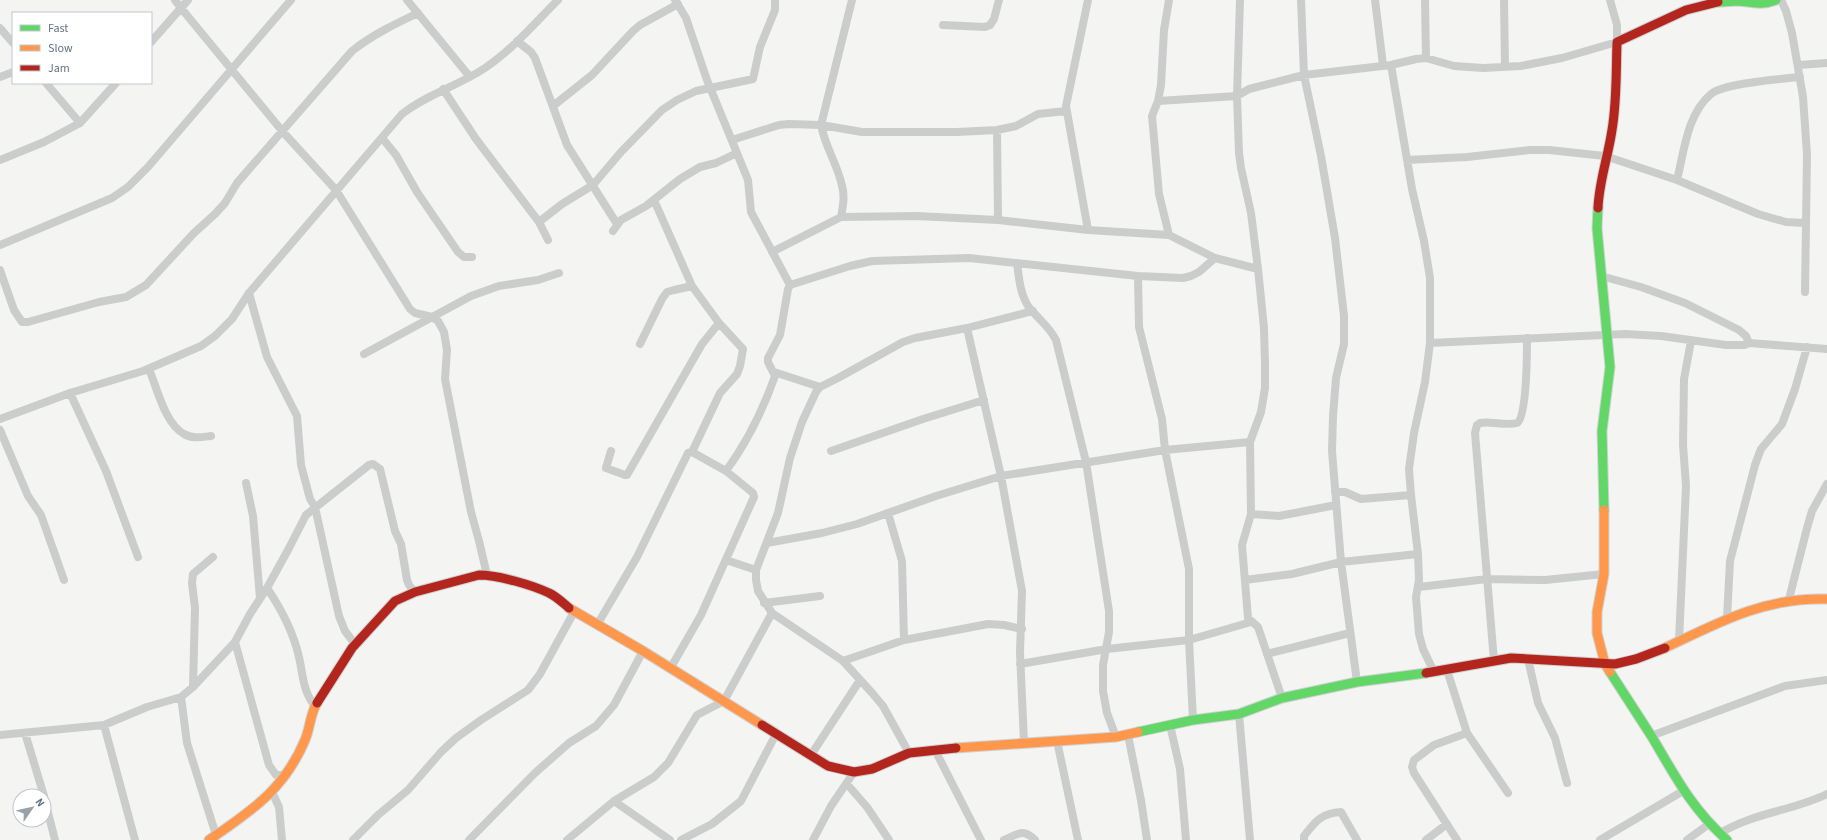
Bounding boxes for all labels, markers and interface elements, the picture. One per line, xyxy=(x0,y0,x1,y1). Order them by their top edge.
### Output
legend xyxy=(12,12,152,84)
text: Fast xyxy=(48,20,68,37)
text: Slow xyxy=(48,40,73,57)
text: Jam xyxy=(48,60,70,77)
north arrow xyxy=(12,788,52,828)
text: N xyxy=(32,795,48,810)

